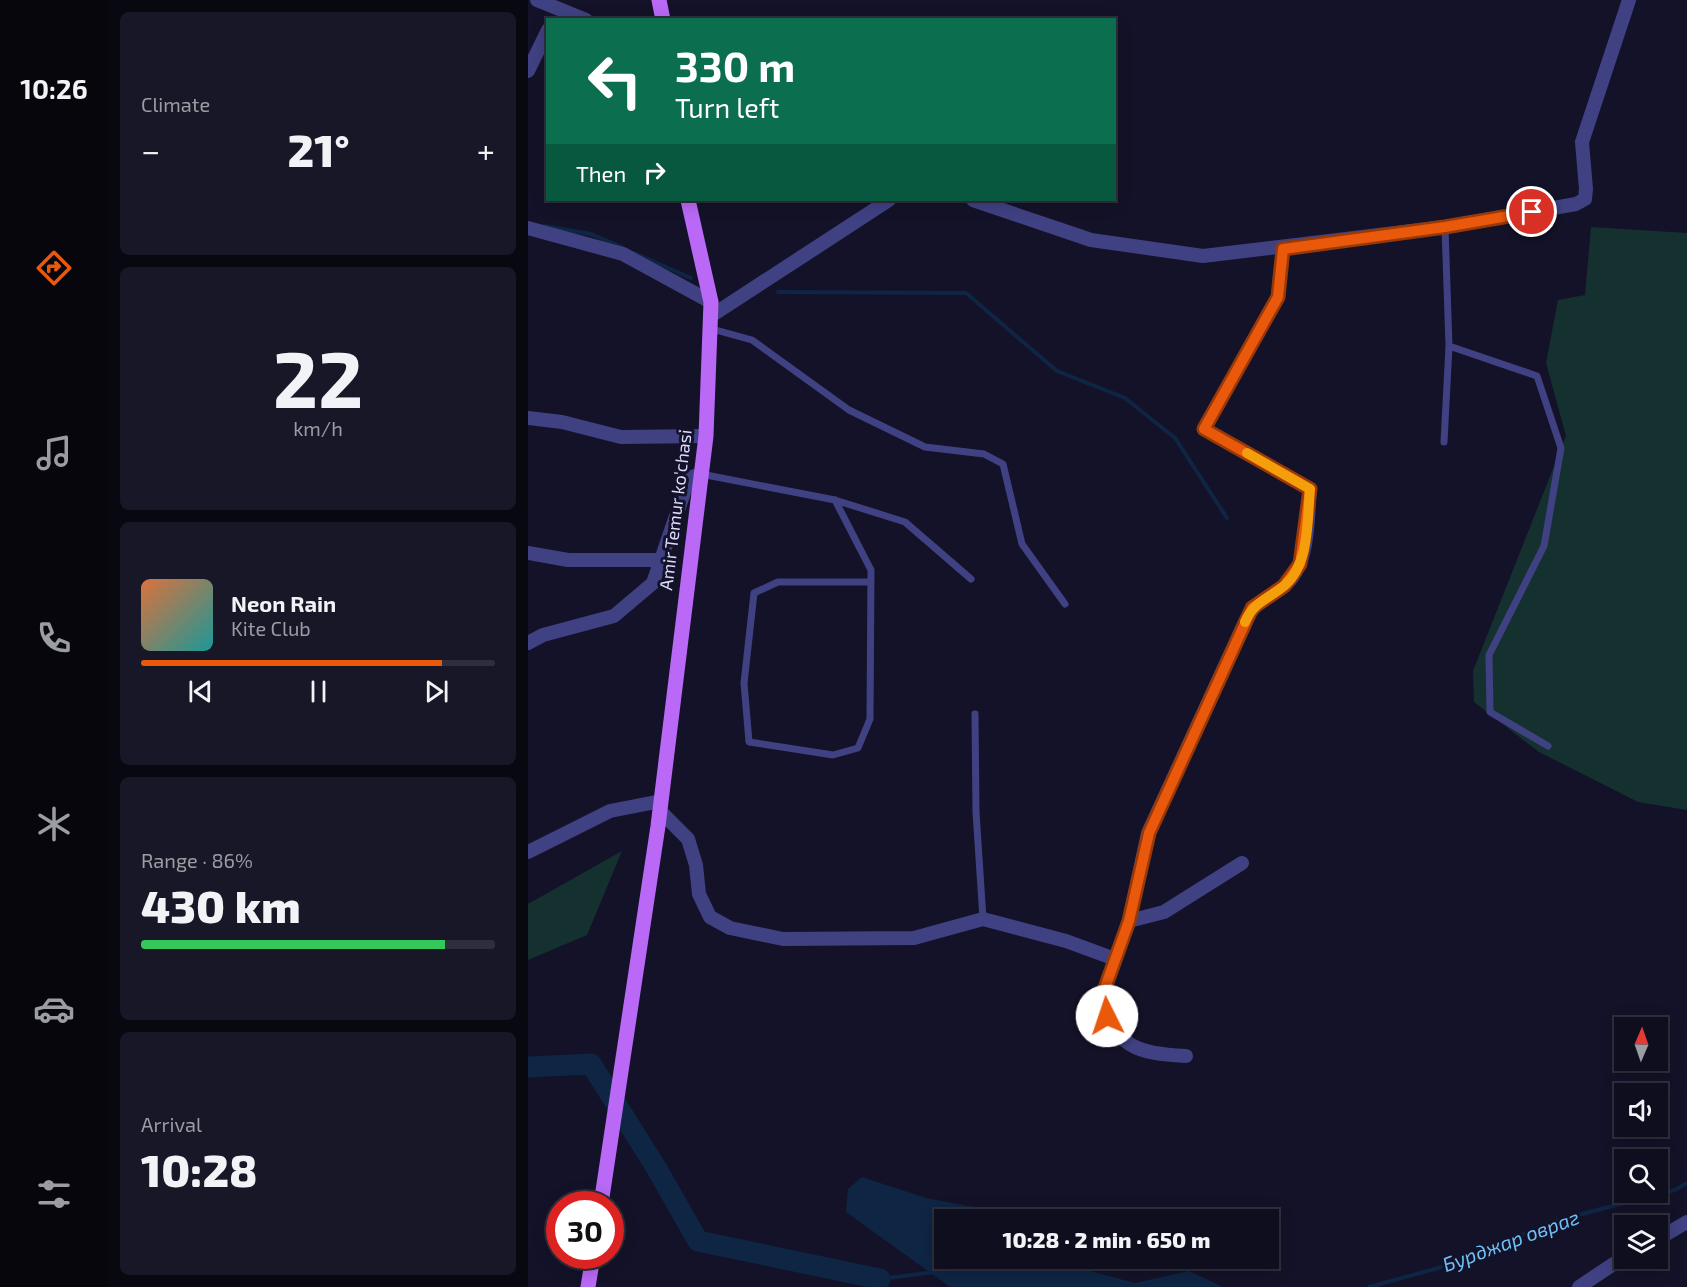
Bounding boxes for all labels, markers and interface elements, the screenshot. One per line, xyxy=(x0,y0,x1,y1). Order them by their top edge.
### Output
text: 330 m xyxy=(675,40,795,90)
icon: left xyxy=(576,42,654,120)
text: 10:26 xyxy=(20,72,88,104)
text: Turn left xyxy=(675,91,779,123)
text: Climate xyxy=(141,92,210,116)
text: 21° xyxy=(288,122,350,176)
text: − xyxy=(141,130,160,170)
text: + xyxy=(477,130,495,170)
icon: right xyxy=(638,156,671,189)
text: Then xyxy=(576,160,626,186)
pin xyxy=(1506,186,1557,237)
icon: arrive xyxy=(1515,195,1548,228)
icon: directions xyxy=(33,247,75,289)
text: 22 xyxy=(273,330,363,424)
text: km/h xyxy=(293,416,343,440)
street label: Amir Temur ko'chasi xyxy=(654,428,696,592)
icon: music xyxy=(33,432,75,474)
text: Neon Rain xyxy=(231,590,336,616)
text: Kite Club xyxy=(231,616,311,640)
icon: phone xyxy=(33,617,75,659)
icon: previous xyxy=(184,675,217,708)
icon: pause xyxy=(302,675,335,708)
icon: next xyxy=(420,675,453,708)
icon: climate xyxy=(33,803,75,845)
text: Range · 86% xyxy=(141,848,253,872)
text: 430 km xyxy=(141,878,301,932)
position arrow xyxy=(1075,984,1139,1048)
icon: car xyxy=(33,988,75,1030)
north arrow xyxy=(1614,1017,1668,1071)
map controls xyxy=(1614,1017,1668,1269)
button: sound xyxy=(1614,1083,1668,1137)
text: Arrival xyxy=(141,1112,202,1136)
text: 10:28 xyxy=(141,1142,257,1196)
button: search xyxy=(1614,1149,1668,1203)
icon: filters xyxy=(33,1173,75,1215)
speed limit sign: 30 xyxy=(546,1191,624,1269)
water label: Бурджар овраг xyxy=(1439,1204,1582,1276)
button: layers xyxy=(1614,1215,1668,1269)
text: 10:28 · 2 min · 650 m xyxy=(1003,1226,1210,1252)

